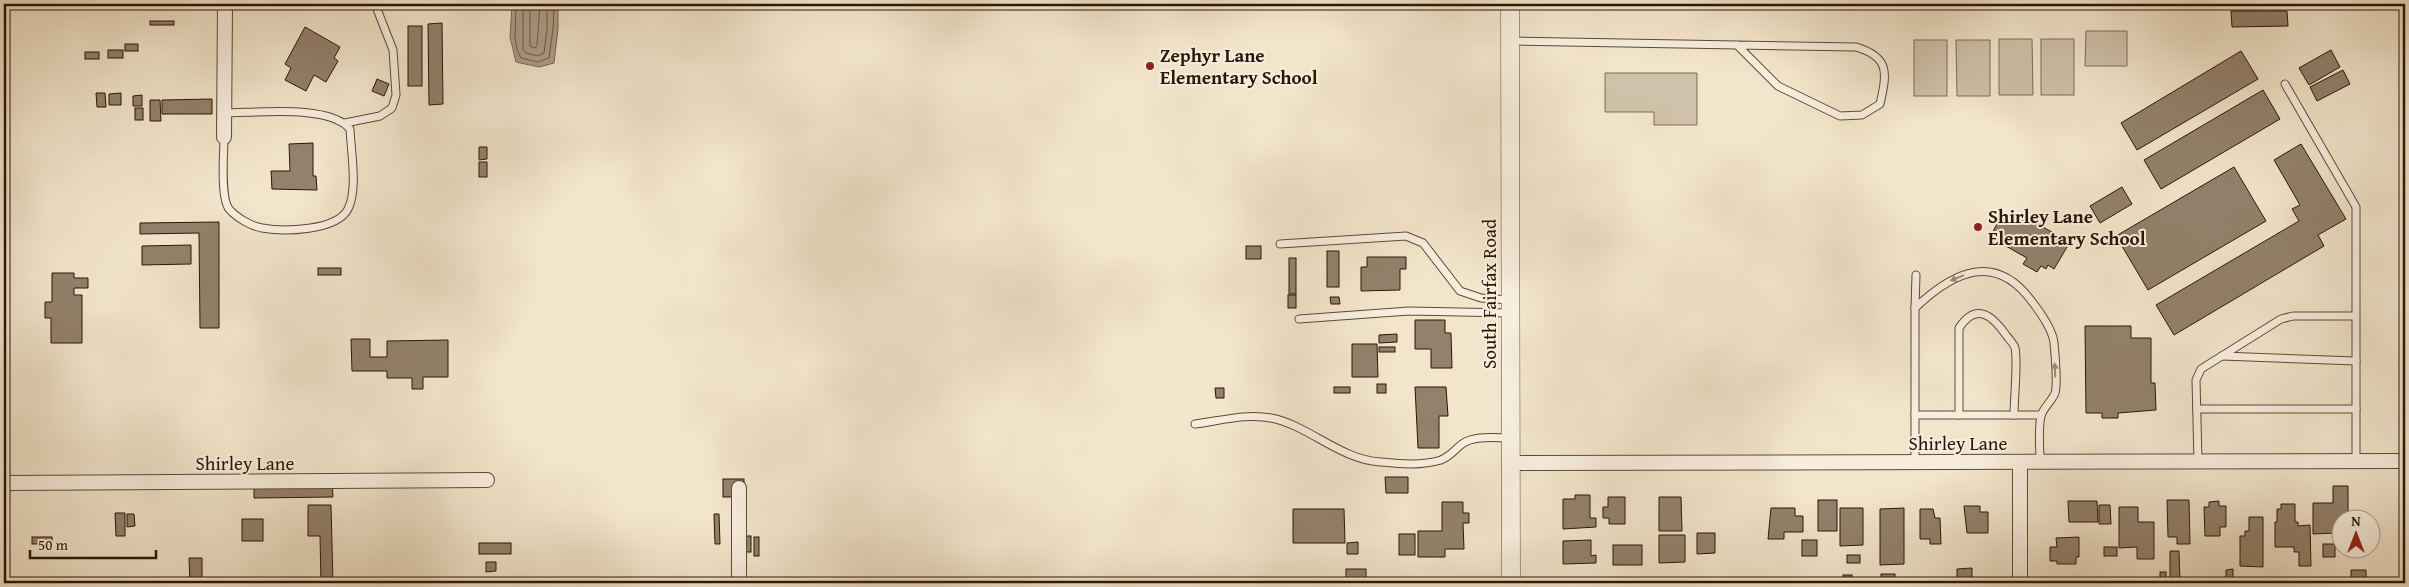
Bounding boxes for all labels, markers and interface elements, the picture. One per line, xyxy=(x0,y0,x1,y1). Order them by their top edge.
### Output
place label: Zephyr Lane Elementary School xyxy=(1160,41,1318,91)
marker: Zephyr Lane Elementary School xyxy=(1144,60,1156,72)
place label: Shirley Lane Elementary School xyxy=(1988,202,2146,252)
street label: South Fairfax Road xyxy=(1475,218,1503,369)
marker: Shirley Lane Elementary School xyxy=(1972,221,1984,233)
one-way arrow xyxy=(1949,274,1964,282)
one-way arrow xyxy=(2051,362,2059,378)
street label: Shirley Lane xyxy=(1909,429,2007,457)
street label: Shirley Lane xyxy=(196,449,294,477)
north arrow xyxy=(2332,510,2382,560)
text: N xyxy=(2351,511,2361,531)
scale bar xyxy=(30,527,156,559)
text: 50 m xyxy=(38,534,69,555)

